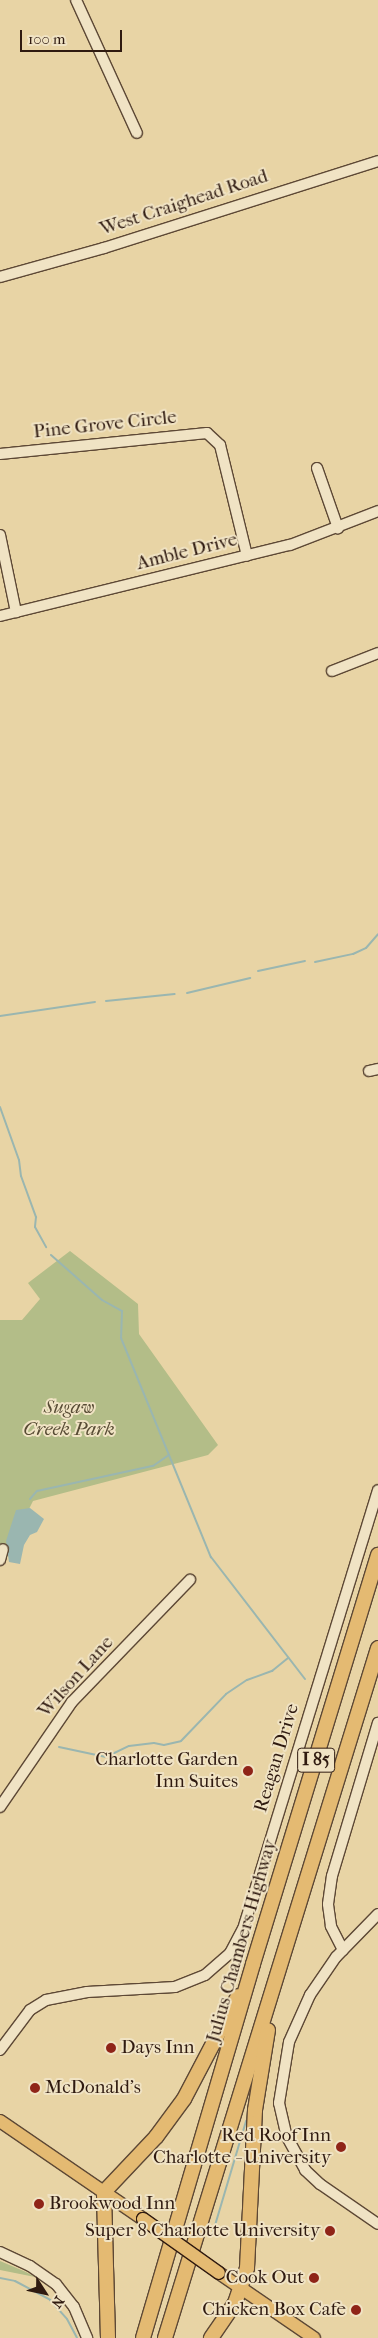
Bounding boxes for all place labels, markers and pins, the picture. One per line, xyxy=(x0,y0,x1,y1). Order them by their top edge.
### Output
place label: Charlotte Garden Inn Suites xyxy=(95,1749,238,1793)
marker: Charlotte Garden Inn Suites xyxy=(242,1765,254,1777)
place label: Days Inn xyxy=(121,2037,195,2059)
marker: Days Inn xyxy=(105,2042,117,2054)
place label: McDonald's xyxy=(45,2077,141,2099)
marker: McDonald's xyxy=(29,2082,41,2094)
place label: Red Roof Inn Charlotte - University xyxy=(153,2125,331,2169)
marker: Red Roof Inn Charlotte - University xyxy=(335,2141,347,2153)
place label: Brookwood Inn xyxy=(49,2193,175,2215)
marker: Brookwood Inn xyxy=(33,2198,45,2210)
place label: Super 8 Charlotte University xyxy=(85,2220,320,2242)
marker: Super 8 Charlotte University xyxy=(324,2225,336,2237)
place label: Cook Out xyxy=(226,2267,304,2289)
marker: Cook Out xyxy=(308,2272,320,2284)
place label: Chicken Box Cafe xyxy=(202,2299,346,2321)
marker: Chicken Box Cafe xyxy=(350,2304,362,2316)

